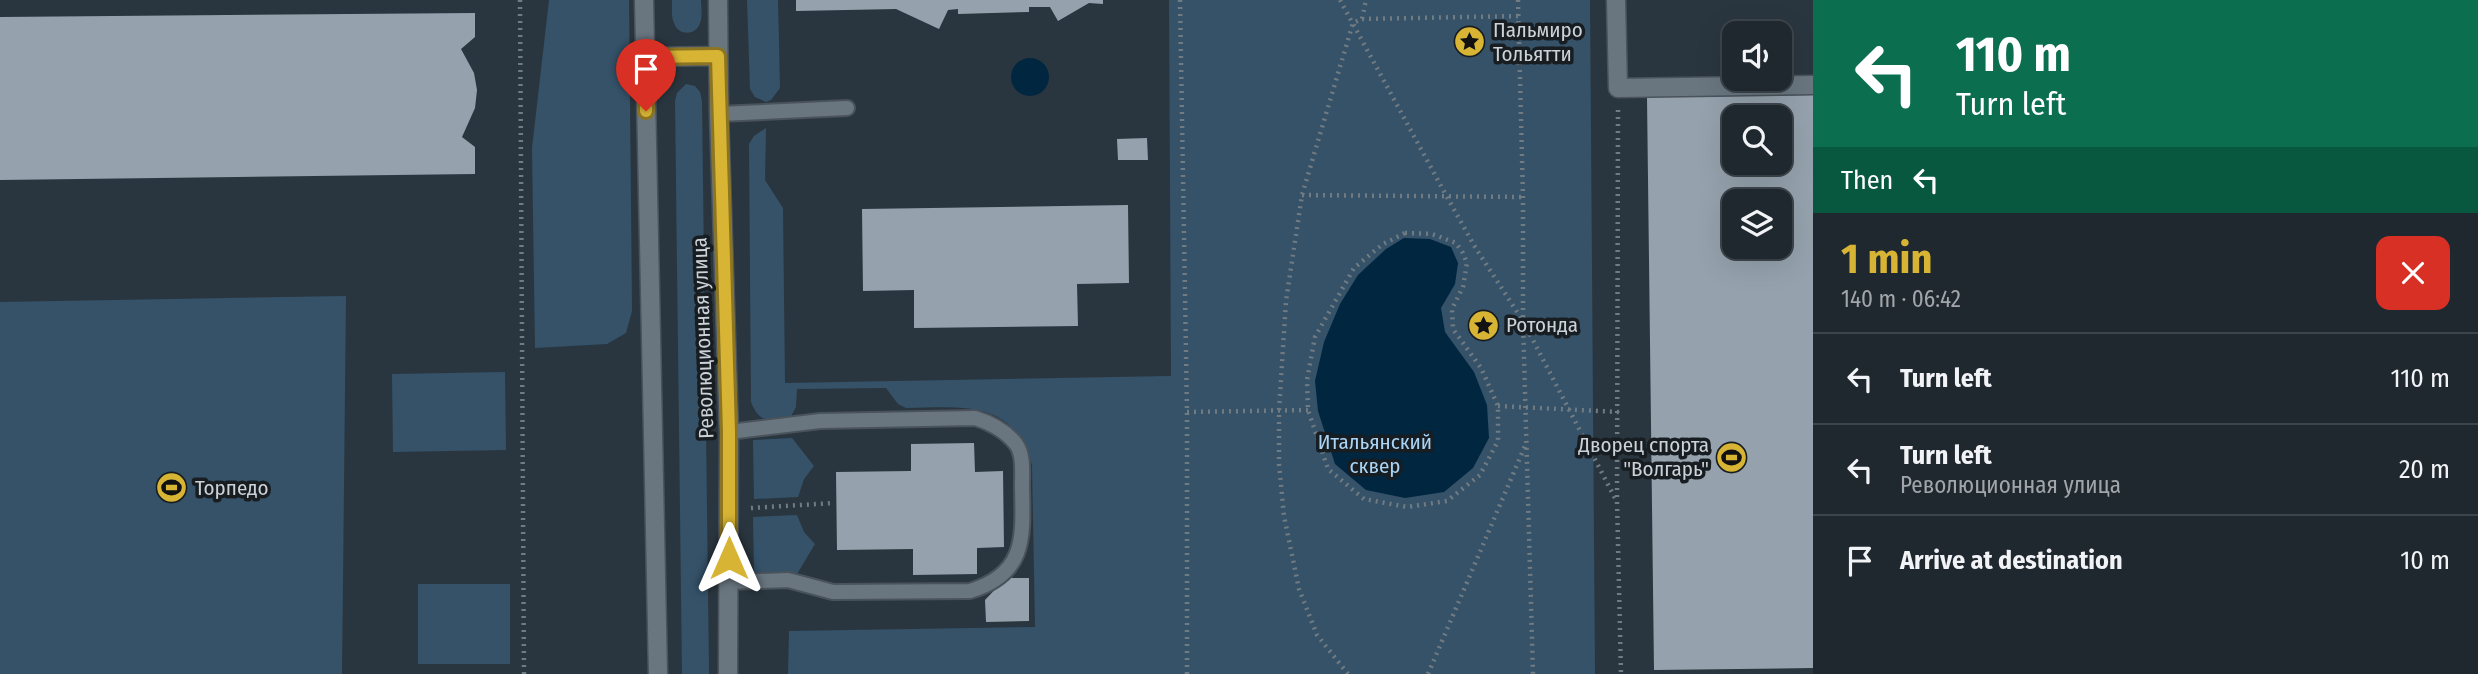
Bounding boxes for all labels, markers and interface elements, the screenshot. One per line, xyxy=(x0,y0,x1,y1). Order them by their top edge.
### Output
place label: Пальмиро Тольятти xyxy=(1493,17,1583,67)
map controls xyxy=(1722,21,1792,259)
button: sound xyxy=(1722,21,1792,91)
place icon: Пальмиро Тольятти xyxy=(1453,25,1487,59)
text: 110 m xyxy=(1956,25,2071,84)
icon: left xyxy=(1841,28,1932,119)
pin xyxy=(616,39,676,111)
icon: arrive xyxy=(627,50,665,88)
text: Turn left xyxy=(1956,85,2066,123)
button: search xyxy=(1722,105,1792,175)
icon: left xyxy=(1907,161,1945,199)
text: Then xyxy=(1841,165,1893,196)
button: layers xyxy=(1722,189,1792,259)
text: 1 min xyxy=(1841,234,1932,284)
button: close xyxy=(2376,236,2450,310)
street label: Революционная улица xyxy=(686,237,720,439)
text: 140 m · 06:42 xyxy=(1841,285,1961,313)
place icon: Ротонда xyxy=(1466,308,1500,342)
place label: Ротонда xyxy=(1506,312,1578,338)
icon: left xyxy=(1841,360,1879,398)
text: Turn left xyxy=(1900,363,1992,394)
text: 110 m xyxy=(2390,363,2450,394)
park label: Итальянский сквер xyxy=(1318,429,1432,479)
place label: Дворец спорта "Волгарь" xyxy=(1577,432,1709,482)
sports icon: Дворец спорта "Волгарь" xyxy=(1715,440,1749,474)
text: Turn left xyxy=(1900,440,1992,471)
icon: left xyxy=(1841,451,1879,489)
text: 20 m xyxy=(2399,454,2450,485)
sports icon: Торпедо xyxy=(155,471,189,505)
text: Революционная улица xyxy=(1900,471,2121,499)
place label: Торпедо xyxy=(195,475,269,501)
position arrow xyxy=(692,521,766,595)
icon: arrive xyxy=(1841,542,1879,580)
text: Arrive at destination xyxy=(1900,545,2123,576)
text: 10 m xyxy=(2400,545,2450,576)

